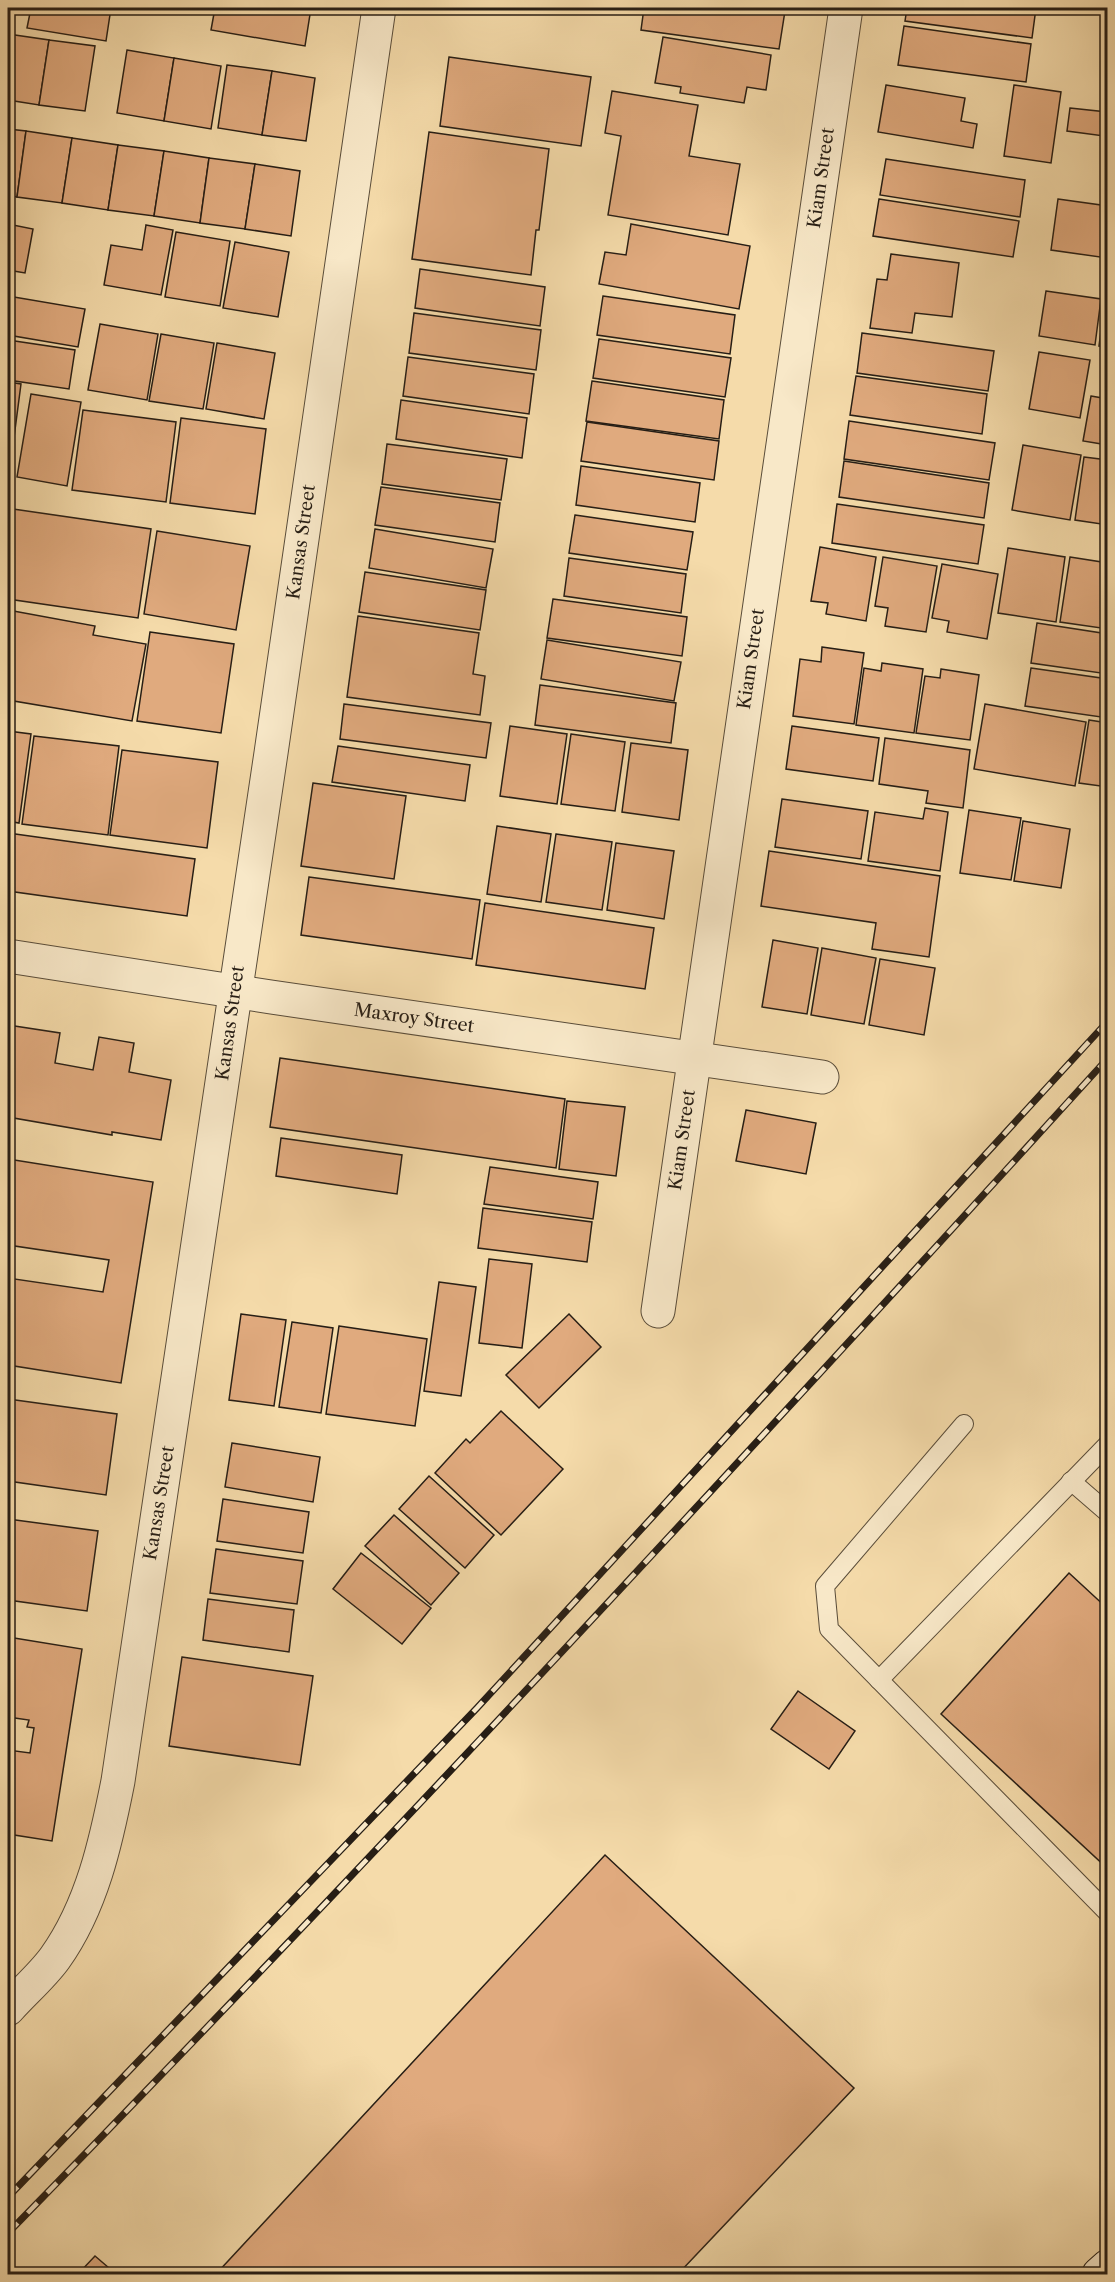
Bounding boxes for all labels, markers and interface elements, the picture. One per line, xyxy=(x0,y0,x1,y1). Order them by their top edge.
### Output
street label: Kiam Street xyxy=(803,126,839,230)
street label: Kansas Street xyxy=(282,483,320,601)
street label: Kiam Street xyxy=(733,607,769,711)
street label: Kansas Street xyxy=(211,964,249,1082)
street label: Maxroy Street xyxy=(352,999,476,1037)
street label: Kiam Street xyxy=(664,1088,700,1192)
street label: Kansas Street xyxy=(139,1443,179,1562)

